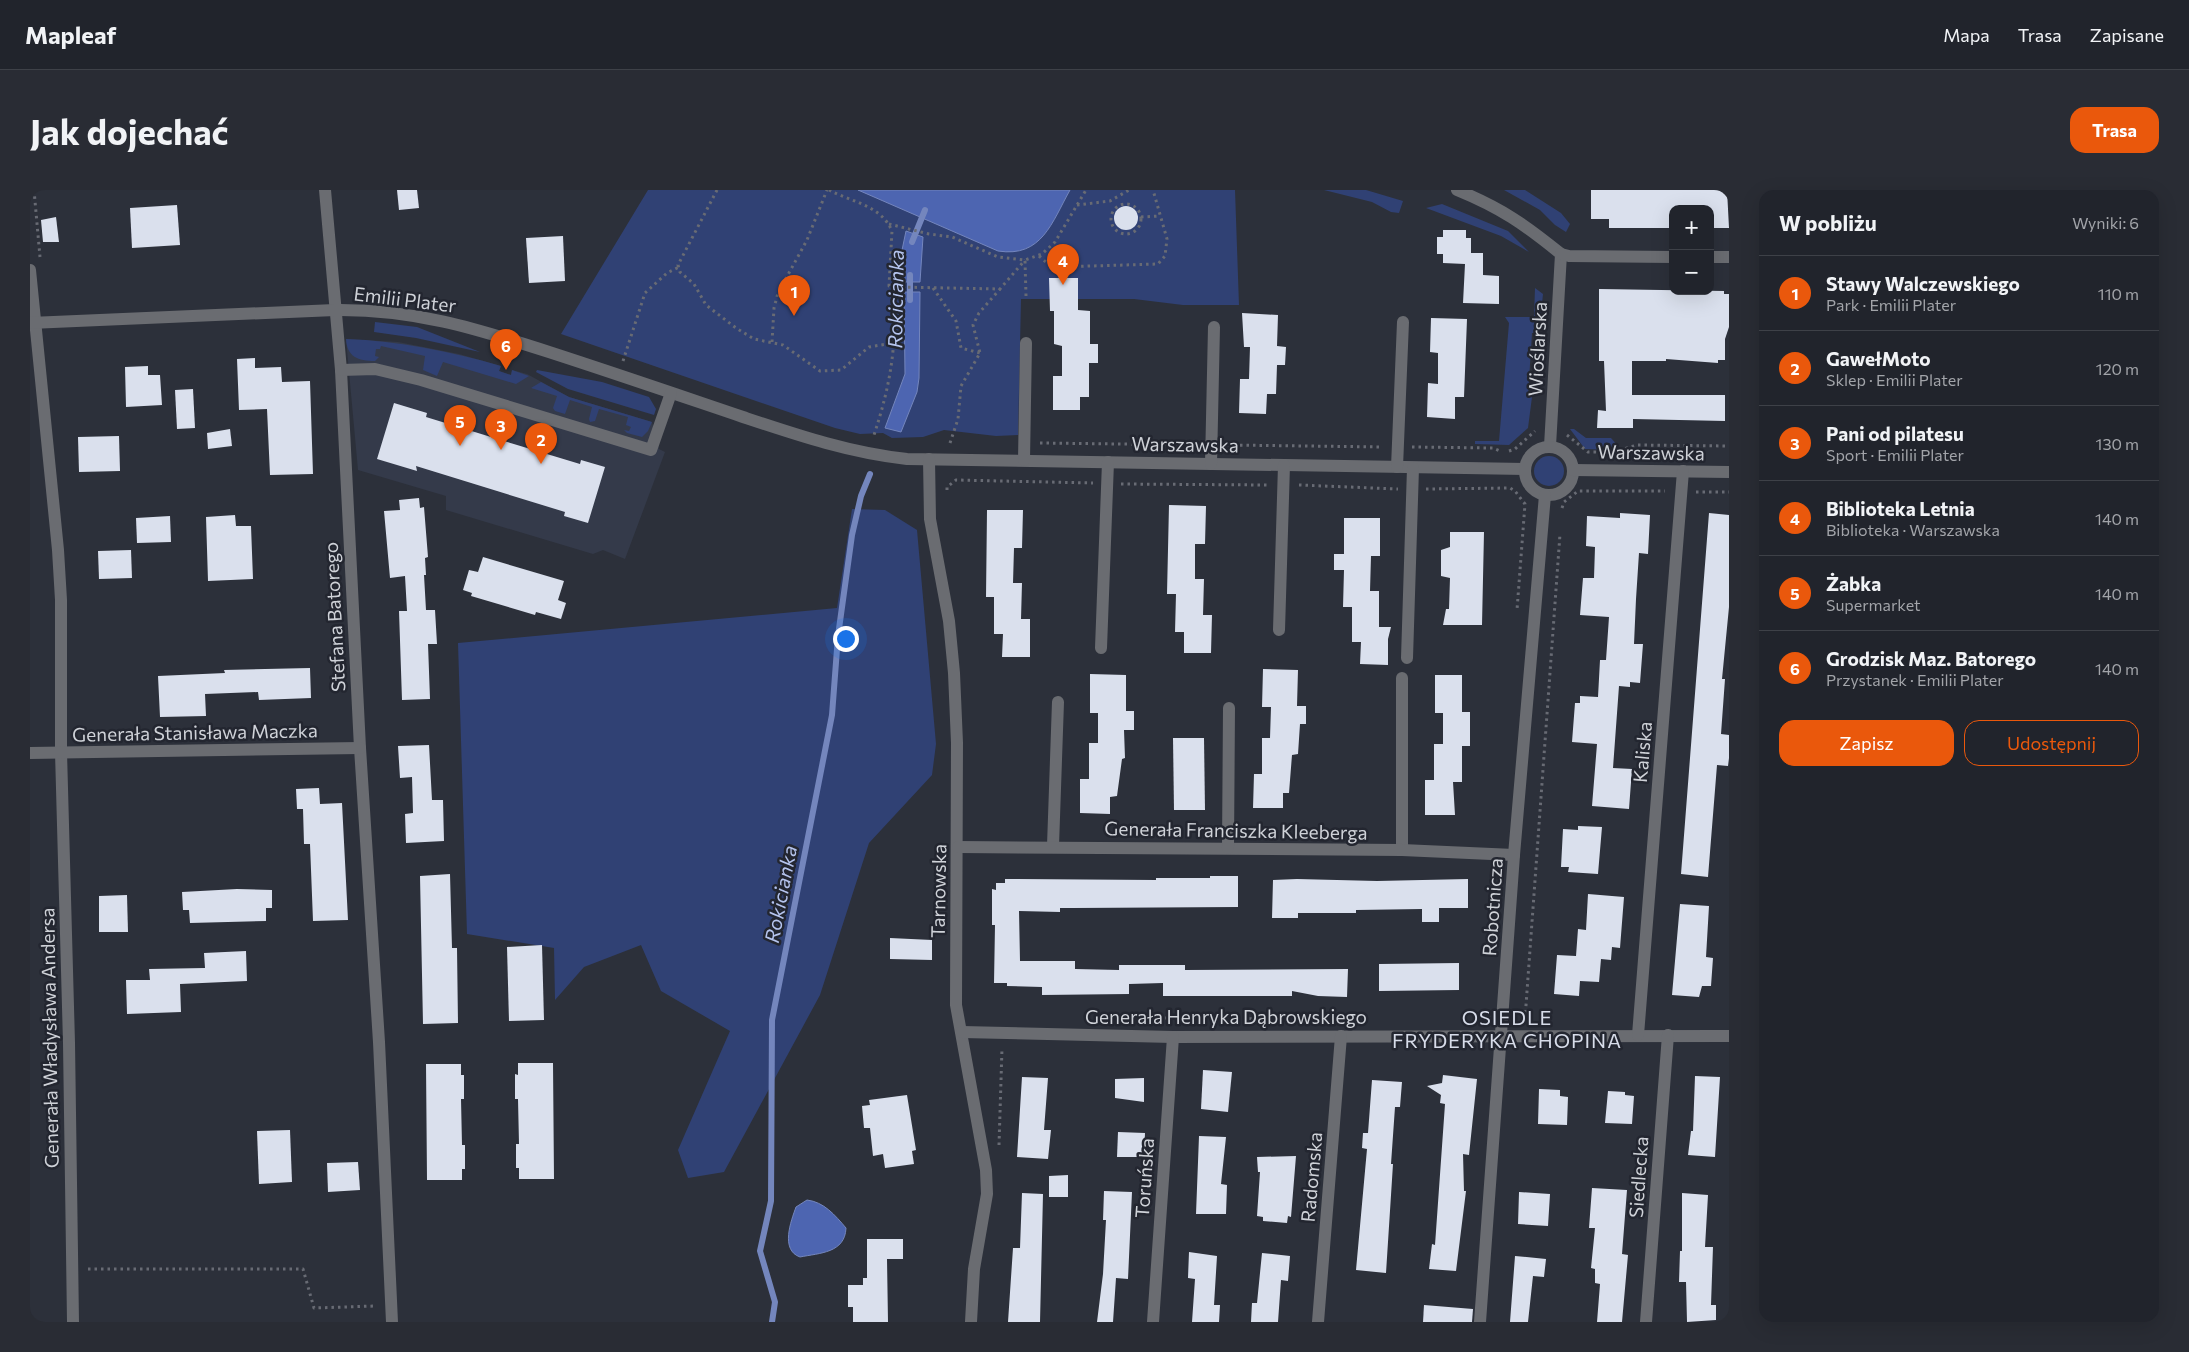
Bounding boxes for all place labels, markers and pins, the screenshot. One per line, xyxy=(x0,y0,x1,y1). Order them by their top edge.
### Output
pin: 4 xyxy=(1047,244,1079,285)
pin: 1 xyxy=(778,275,810,316)
pin: 6 xyxy=(490,329,522,370)
pin: 5 xyxy=(444,405,476,446)
pin: 3 xyxy=(485,409,517,450)
pin: 2 xyxy=(525,423,557,464)

